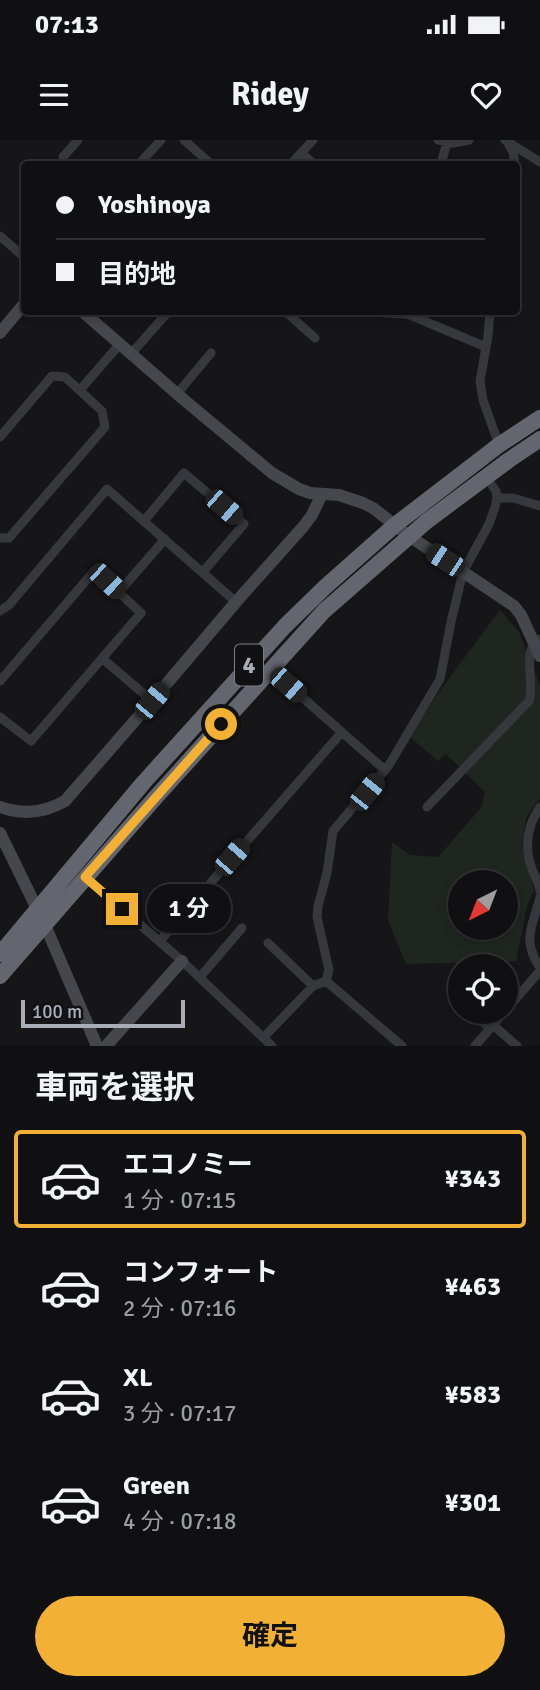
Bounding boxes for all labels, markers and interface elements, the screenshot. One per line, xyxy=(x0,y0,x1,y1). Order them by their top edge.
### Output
text: 07:13 xyxy=(35,9,99,41)
text: Ridey xyxy=(231,75,309,114)
icon: menu xyxy=(35,76,73,114)
icon: heart xyxy=(467,76,505,114)
text: Yoshinoya xyxy=(98,189,211,221)
text: 目的地 xyxy=(98,259,176,291)
car xyxy=(202,485,247,529)
car xyxy=(422,540,469,580)
car xyxy=(85,559,130,603)
road number: 4 xyxy=(235,644,263,686)
car xyxy=(266,663,311,707)
car xyxy=(131,678,174,724)
route start xyxy=(205,708,237,740)
car xyxy=(346,769,389,815)
car xyxy=(211,834,254,880)
north arrow xyxy=(448,870,518,940)
map controls xyxy=(448,870,518,1024)
callout: 1 分 xyxy=(146,884,230,934)
route end xyxy=(106,893,138,925)
text: 1 分 xyxy=(169,894,209,923)
button: locate xyxy=(448,954,518,1024)
scale bar xyxy=(21,997,186,1029)
text: 100 m xyxy=(32,1000,82,1024)
text: 車両を選択 xyxy=(35,1068,195,1107)
icon: car xyxy=(39,1148,102,1211)
text: エコノミー xyxy=(123,1149,253,1181)
text: ¥343 xyxy=(445,1163,501,1195)
text: 1 分 · 07:15 xyxy=(123,1186,236,1215)
icon: car xyxy=(39,1256,102,1319)
text: コンフォート xyxy=(123,1257,278,1289)
text: ¥463 xyxy=(445,1271,501,1303)
text: 2 分 · 07:16 xyxy=(123,1294,236,1323)
text: XL xyxy=(123,1362,153,1394)
icon: car xyxy=(39,1364,102,1427)
text: ¥583 xyxy=(445,1379,501,1411)
text: 3 分 · 07:17 xyxy=(123,1399,236,1428)
text: Green xyxy=(123,1470,190,1502)
icon: car xyxy=(39,1472,102,1535)
text: ¥301 xyxy=(445,1487,501,1519)
text: 4 分 · 07:18 xyxy=(123,1507,236,1536)
button: 確定 xyxy=(35,1596,505,1676)

